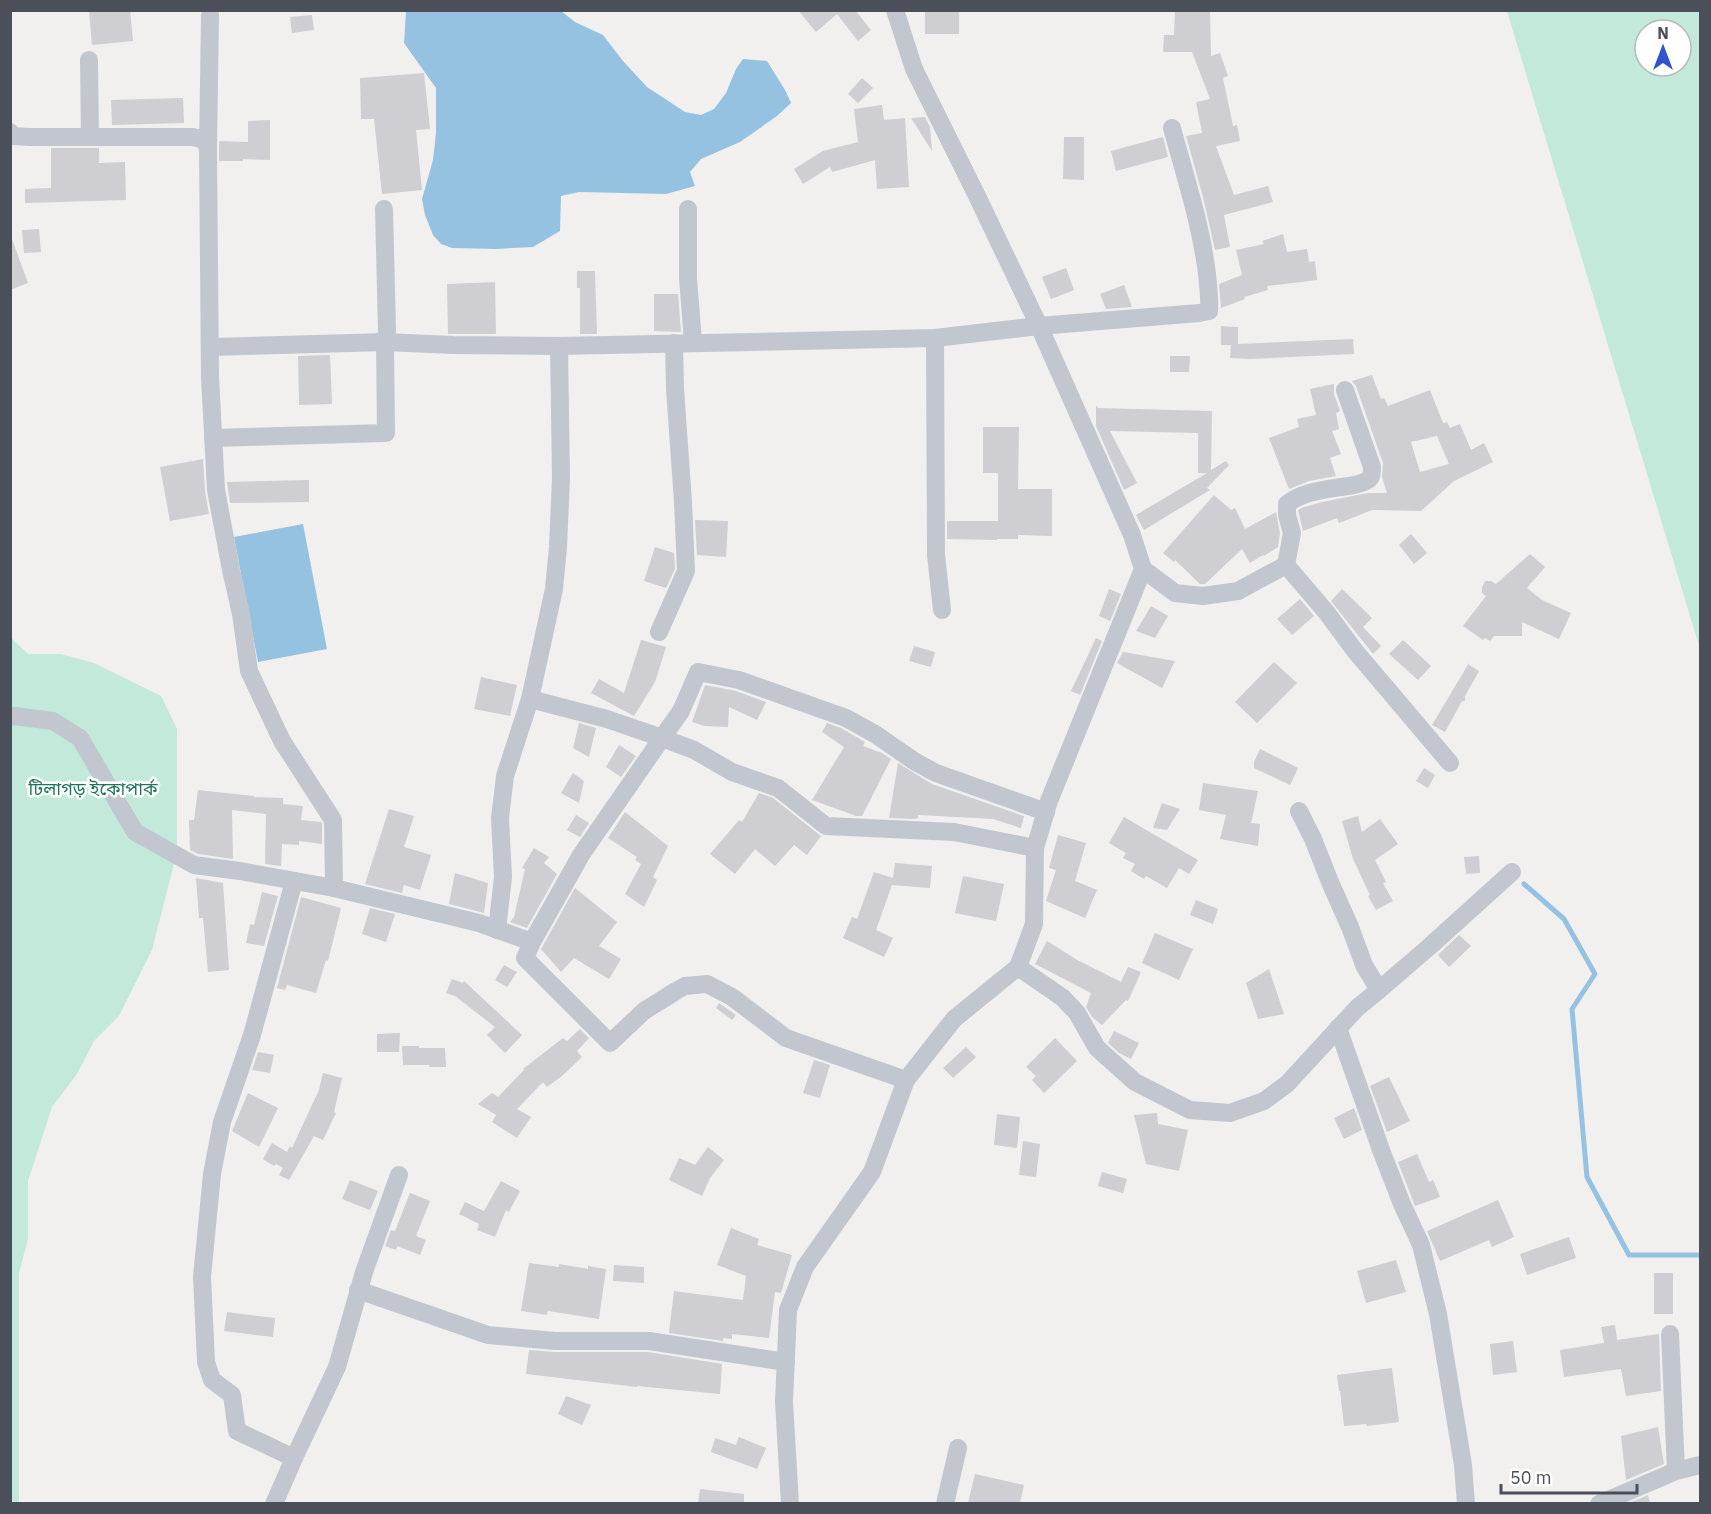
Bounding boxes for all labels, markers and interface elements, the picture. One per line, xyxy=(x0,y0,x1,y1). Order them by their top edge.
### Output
north arrow xyxy=(1633,18,1693,78)
text: N xyxy=(1657,23,1669,43)
park label: টিলাগড় ইকোপার্ক xyxy=(28,777,158,800)
scale bar xyxy=(1501,1457,1638,1495)
text: 50 m xyxy=(1510,1466,1552,1489)

